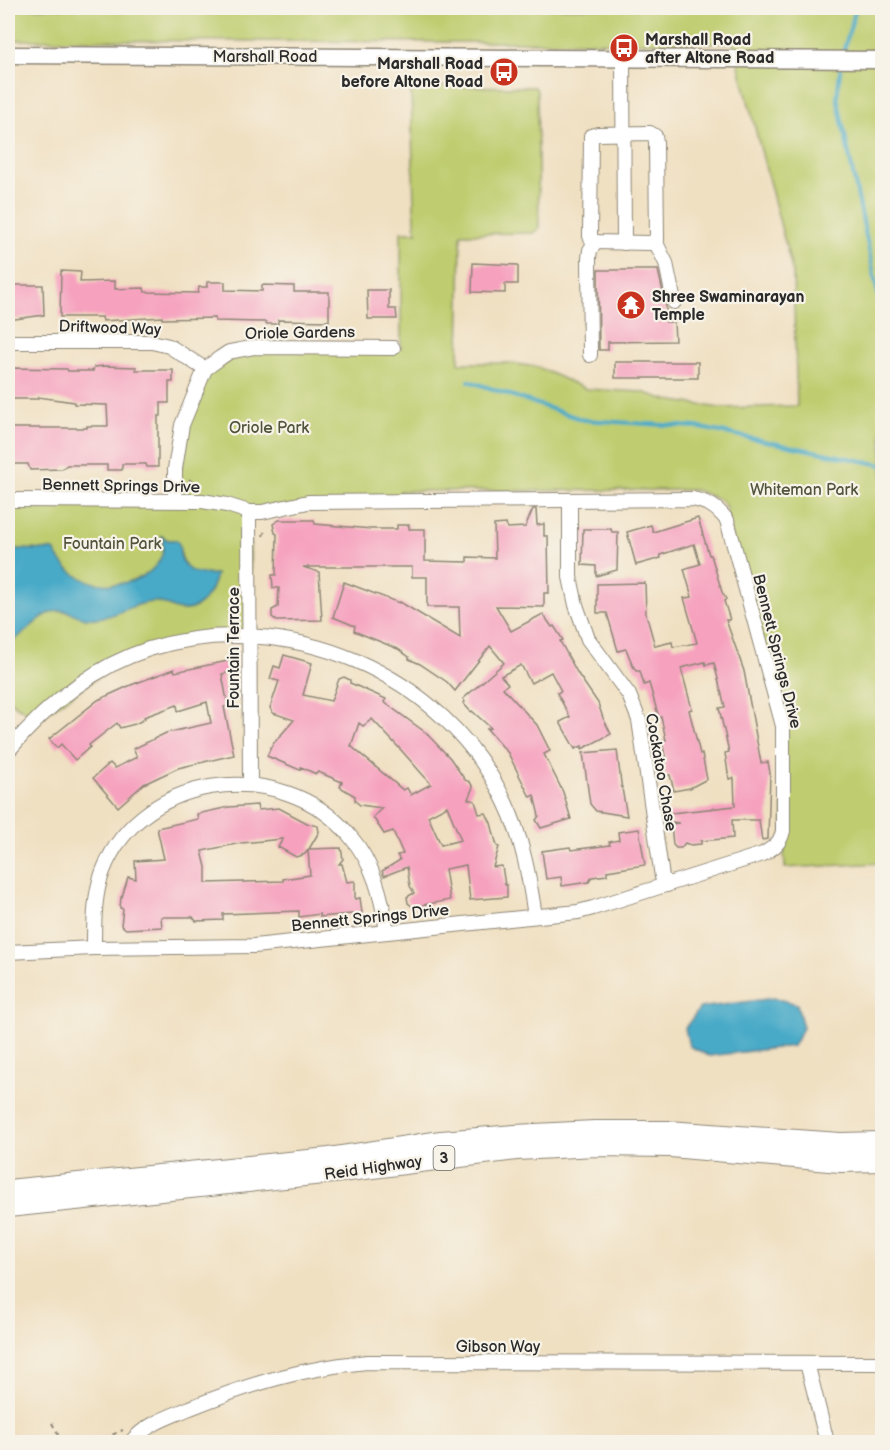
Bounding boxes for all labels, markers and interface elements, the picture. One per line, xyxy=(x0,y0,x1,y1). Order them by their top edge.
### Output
place label: Marshall Road after Altone Road xyxy=(645,31,774,68)
bus stop icon: Marshall Road after Altone Road xyxy=(608,32,640,64)
street label: Marshall Road xyxy=(213,48,317,67)
place label: Marshall Road before Altone Road xyxy=(341,55,483,92)
bus stop icon: Marshall Road before Altone Road xyxy=(488,56,520,88)
place label: Shree Swaminarayan Temple xyxy=(652,288,805,325)
temple icon: Shree Swaminarayan Temple xyxy=(615,289,647,321)
street label: Driftwood Way xyxy=(58,317,162,340)
street label: Oriole Gardens xyxy=(245,323,355,344)
park label: Oriole Park xyxy=(229,419,309,438)
street label: Bennett Springs Drive xyxy=(42,476,201,497)
park label: Whiteman Park xyxy=(750,481,858,500)
park label: Fountain Park xyxy=(63,535,161,554)
street label: Bennett Springs Drive xyxy=(748,572,805,731)
street label: Fountain Terrace xyxy=(225,587,244,709)
street label: Cockatoo Chase xyxy=(641,712,680,833)
street label: Bennett Springs Drive xyxy=(290,901,450,936)
road number: 3 xyxy=(434,1146,454,1170)
street label: Reid Highway xyxy=(323,1152,424,1185)
street label: Gibson Way xyxy=(456,1338,541,1357)

